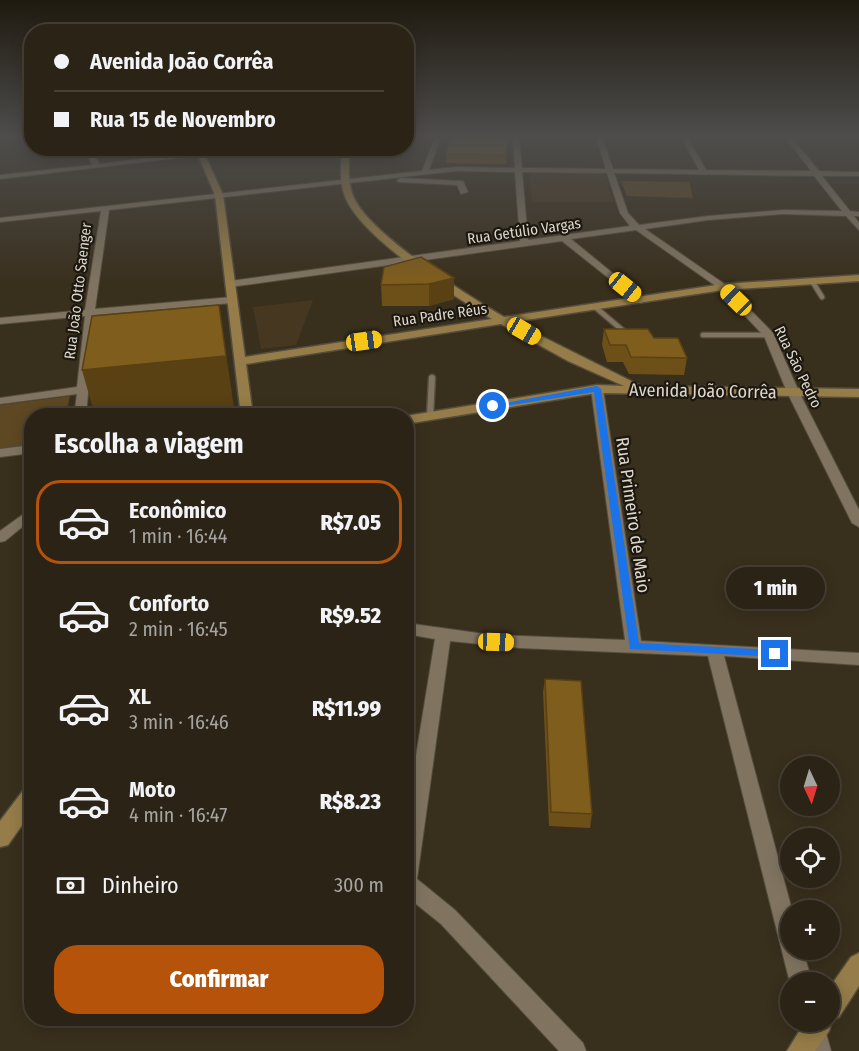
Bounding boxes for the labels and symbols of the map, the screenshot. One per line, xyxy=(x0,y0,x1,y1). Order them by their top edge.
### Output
street label: Rua Getúlio Vargas xyxy=(466,214,582,248)
street label: Rua João Otto Saenger xyxy=(61,221,95,360)
car xyxy=(605,269,645,305)
car xyxy=(717,281,755,319)
street label: Rua Padre Réus xyxy=(392,299,488,331)
car xyxy=(504,314,544,348)
street label: Rua São Pedro xyxy=(770,323,826,411)
car xyxy=(345,330,383,352)
street label: Avenida João Corrêa xyxy=(629,379,777,403)
route start xyxy=(479,392,506,419)
street label: Rua Primeiro de Maio xyxy=(611,436,655,594)
callout: 1 min xyxy=(726,567,824,609)
car xyxy=(478,632,514,652)
route end xyxy=(761,640,788,667)
north arrow xyxy=(780,756,840,816)

